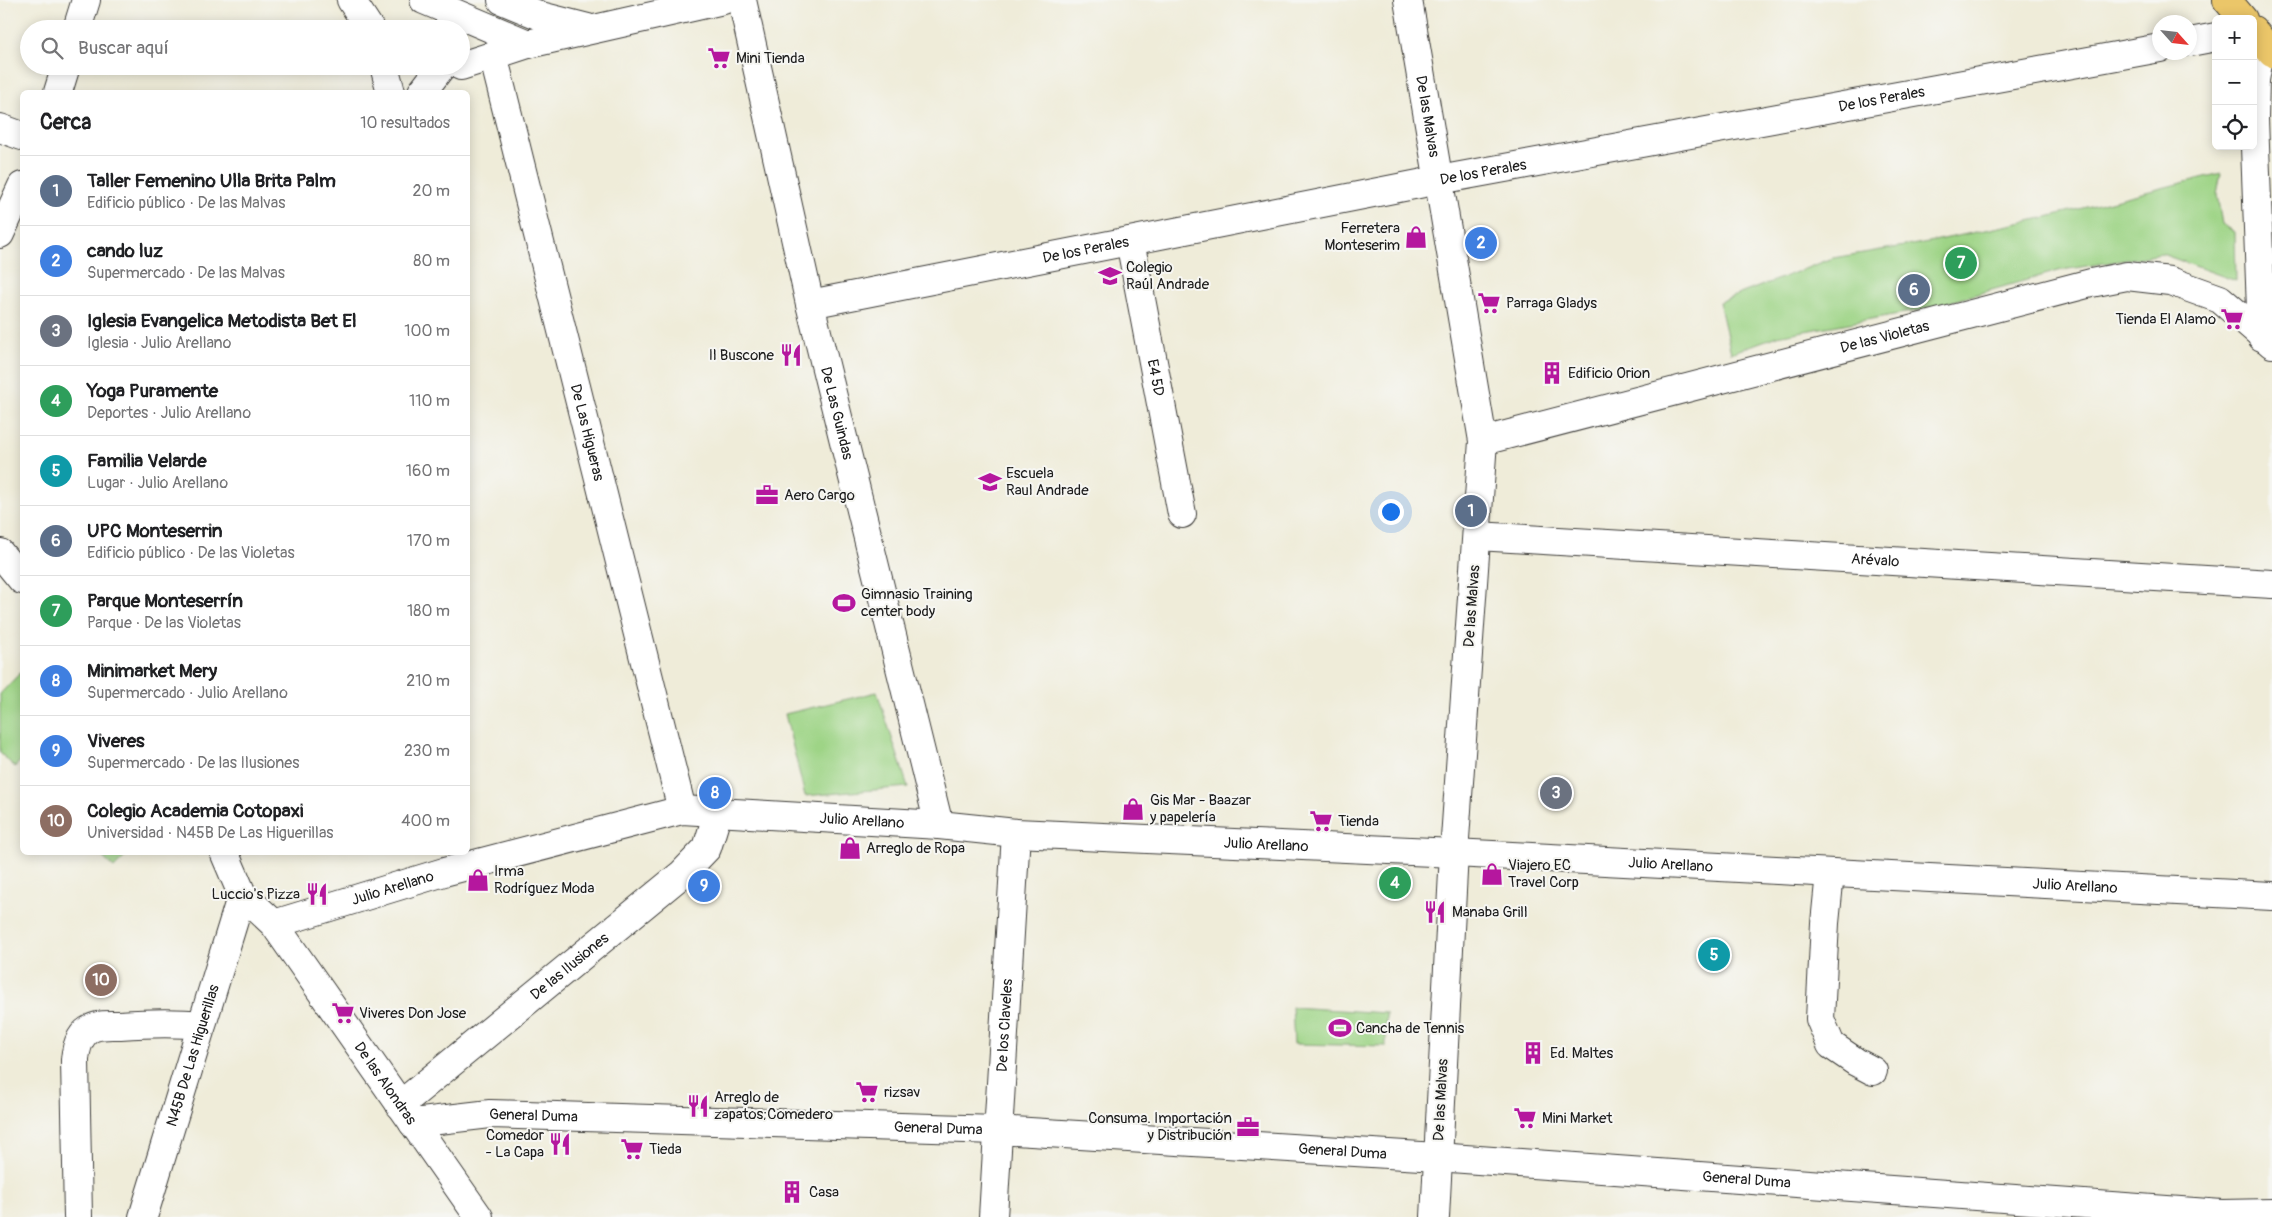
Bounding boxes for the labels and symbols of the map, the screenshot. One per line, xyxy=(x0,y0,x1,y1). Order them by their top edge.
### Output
north arrow xyxy=(2152,15,2197,60)
supermarket icon: Mini Tienda xyxy=(706,45,732,71)
place label: Mini Tienda xyxy=(736,49,805,68)
street label: De las Malvas xyxy=(1412,74,1444,159)
street label: De los Perales xyxy=(1837,82,1927,116)
street label: De los Perales xyxy=(1438,155,1528,189)
place label: Ferretera Monteserim xyxy=(1324,219,1400,255)
shop icon: Ferretera Monteserim xyxy=(1403,224,1429,250)
pin: 2 xyxy=(1465,224,1497,262)
street label: De los Perales xyxy=(1041,232,1131,267)
pin: 7 xyxy=(1945,244,1977,282)
place label: Colegio Raúl Andrade xyxy=(1126,258,1210,294)
school or university icon: Colegio Raúl Andrade xyxy=(1097,263,1123,289)
pin: 6 xyxy=(1898,271,1930,309)
supermarket icon: Parraga Gladys xyxy=(1476,290,1502,316)
place label: Parraga Gladys xyxy=(1506,294,1597,313)
supermarket icon: Tienda El Alamo xyxy=(2219,306,2245,332)
place label: Tienda El Alamo xyxy=(2116,310,2216,329)
street label: De las Violetas xyxy=(1838,316,1931,357)
restaurant icon: Il Buscone xyxy=(778,342,804,368)
place label: Il Buscone xyxy=(709,346,775,365)
street label: E4 5D xyxy=(1143,357,1169,398)
building icon: Edificio Orion xyxy=(1539,360,1565,386)
place label: Edificio Orion xyxy=(1568,364,1650,383)
street label: De Las Guindas xyxy=(816,365,858,462)
street label: De Las Higueras xyxy=(566,382,609,483)
place label: Escuela Raul Andrade xyxy=(1006,464,1089,500)
school or university icon: Escuela Raul Andrade xyxy=(977,469,1003,495)
office icon: Aero Cargo xyxy=(754,482,780,508)
place label: Aero Cargo xyxy=(784,486,855,505)
pin: 1 xyxy=(1455,492,1487,530)
your location xyxy=(1378,499,1404,525)
street label: Arévalo xyxy=(1851,549,1900,571)
street label: De las Malvas xyxy=(1460,564,1484,648)
place label: Gimnasio Training center body xyxy=(861,585,973,621)
sports icon: Gimnasio Training center body xyxy=(831,590,857,616)
pin: 8 xyxy=(699,774,731,812)
pin: 3 xyxy=(1540,774,1572,812)
place label: Gis Mar - Baazar y papelería xyxy=(1149,791,1252,827)
shop icon: Gis Mar - Baazar y papelería xyxy=(1120,796,1146,822)
supermarket icon: Tienda xyxy=(1308,808,1334,834)
street label: Julio Arellano xyxy=(819,809,905,832)
place label: Tienda xyxy=(1338,812,1379,831)
street label: Julio Arellano xyxy=(1223,833,1309,856)
shop icon: Arreglo de Ropa xyxy=(837,835,863,861)
place label: Arreglo de Ropa xyxy=(866,839,965,858)
street label: Julio Arellano xyxy=(1628,853,1714,876)
place label: Viajero EC Travel Corp xyxy=(1508,856,1579,892)
shop icon: Viajero EC Travel Corp xyxy=(1479,861,1505,887)
place label: Irma Rodríguez Moda xyxy=(494,862,594,898)
pin: 4 xyxy=(1379,864,1411,902)
street label: Julio Arellano xyxy=(349,866,436,909)
shop icon: Irma Rodríguez Moda xyxy=(465,867,491,893)
pin: 9 xyxy=(688,867,720,905)
street label: Julio Arellano xyxy=(2032,874,2118,897)
restaurant icon: Luccio's Pizza xyxy=(304,881,330,907)
place label: Luccio's Pizza xyxy=(212,885,300,904)
restaurant icon: Manaba Grill xyxy=(1422,899,1448,925)
place label: Manaba Grill xyxy=(1452,903,1528,922)
street label: De las Ilusiones xyxy=(526,928,613,1004)
pin: 5 xyxy=(1698,936,1730,974)
pin: 10 xyxy=(85,961,117,999)
street label: De los Claveles xyxy=(992,978,1017,1073)
street label: N45B De Las Higuerillas xyxy=(162,982,223,1129)
supermarket icon: Viveres Don Jose xyxy=(330,1000,356,1026)
place label: Viveres Don Jose xyxy=(359,1004,467,1023)
sports icon: Cancha de Tennis xyxy=(1327,1015,1353,1041)
place label: Cancha de Tennis xyxy=(1356,1019,1464,1038)
street label: De las Alondras xyxy=(350,1038,421,1129)
building icon: Ed. Maltes xyxy=(1520,1040,1546,1066)
place label: Ed. Maltes xyxy=(1550,1044,1613,1063)
street label: De las Malvas xyxy=(1429,1058,1453,1142)
supermarket icon: rizsav xyxy=(854,1079,880,1105)
place label: rizsav xyxy=(884,1083,921,1102)
place label: Arreglo de zapatos;Comedero xyxy=(714,1088,833,1124)
restaurant icon: Arreglo de zapatos;Comedero xyxy=(685,1093,711,1119)
street label: General Duma xyxy=(489,1104,578,1126)
supermarket icon: Mini Market xyxy=(1512,1105,1538,1131)
place label: Consuma. Importación y Distribución xyxy=(1088,1109,1232,1145)
place label: Mini Market xyxy=(1542,1109,1614,1128)
office icon: Consuma. Importación y Distribución xyxy=(1235,1114,1261,1140)
street label: General Duma xyxy=(894,1117,983,1139)
place label: Comedor - La Capa xyxy=(485,1126,545,1162)
restaurant icon: Comedor - La Capa xyxy=(547,1131,573,1157)
supermarket icon: Tieda xyxy=(619,1136,645,1162)
street label: General Duma xyxy=(1298,1139,1387,1163)
place label: Tieda xyxy=(649,1140,682,1159)
street label: General Duma xyxy=(1702,1167,1792,1192)
building icon: Casa xyxy=(779,1179,805,1205)
place label: Casa xyxy=(809,1183,839,1202)

